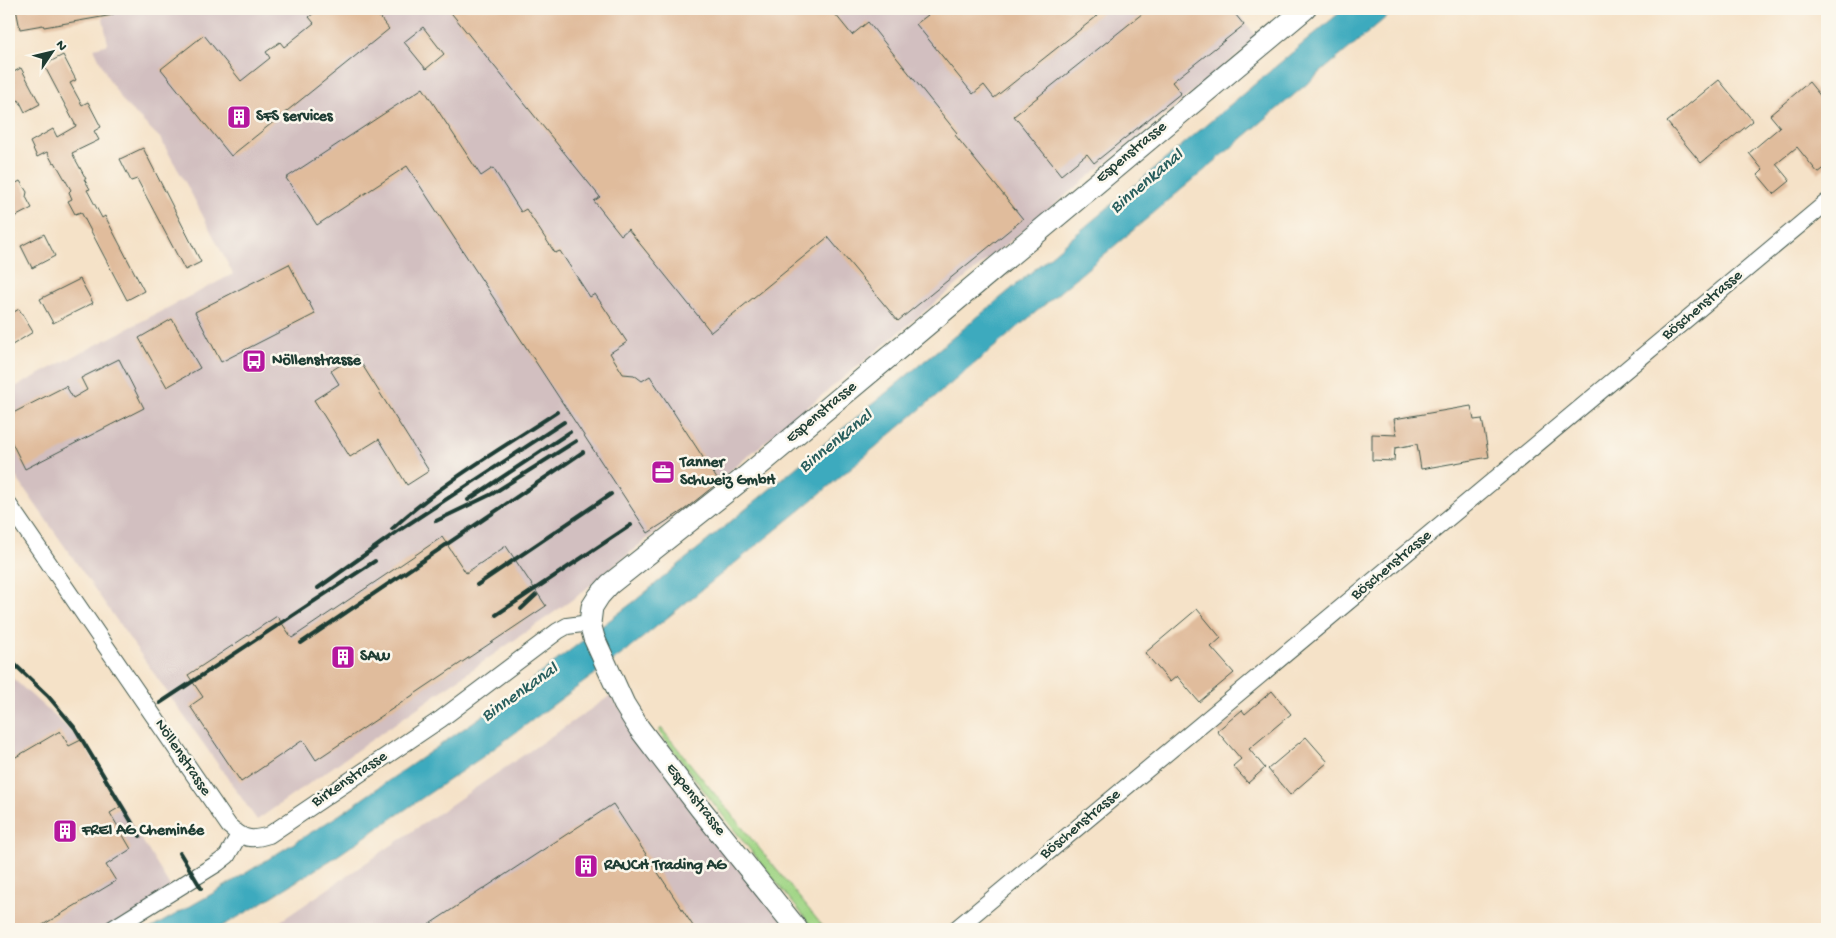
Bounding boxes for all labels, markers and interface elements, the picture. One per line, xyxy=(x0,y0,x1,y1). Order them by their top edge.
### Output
north arrow xyxy=(28,28,78,78)
text: N xyxy=(51,37,70,55)
building icon: SFS services xyxy=(226,104,252,130)
place label: SFS services xyxy=(256,108,334,127)
street label: Espenstrasse xyxy=(1093,117,1172,188)
water label: Binnenkanal xyxy=(1106,145,1188,219)
street label: Böschenstrasse xyxy=(1658,266,1748,346)
bus stop icon: Nöllenstrasse xyxy=(241,348,267,374)
place label: Nöllenstrasse xyxy=(272,352,361,371)
street label: Espenstrasse xyxy=(783,377,862,448)
water label: Binnenkanal xyxy=(795,405,878,478)
place label: Tanner Schweiz GmbH xyxy=(678,454,776,491)
office icon: Tanner Schweiz GmbH xyxy=(650,459,676,485)
street label: Böschenstrasse xyxy=(1347,526,1437,606)
building icon: SAW xyxy=(330,644,356,670)
place label: SAW xyxy=(360,648,391,667)
water label: Binnenkanal xyxy=(478,658,563,727)
street label: Nöllenstrasse xyxy=(149,716,215,801)
street label: Birkenstrasse xyxy=(308,747,392,813)
street label: Espenstrasse xyxy=(661,760,730,841)
street label: Böschenstrasse xyxy=(1036,785,1126,865)
building icon: FREI AG Cheminée xyxy=(52,818,78,844)
place label: FREI AG Cheminée xyxy=(81,822,205,841)
building icon: RAUCH Trading AG xyxy=(573,853,599,879)
place label: RAUCH Trading AG xyxy=(603,857,727,876)

